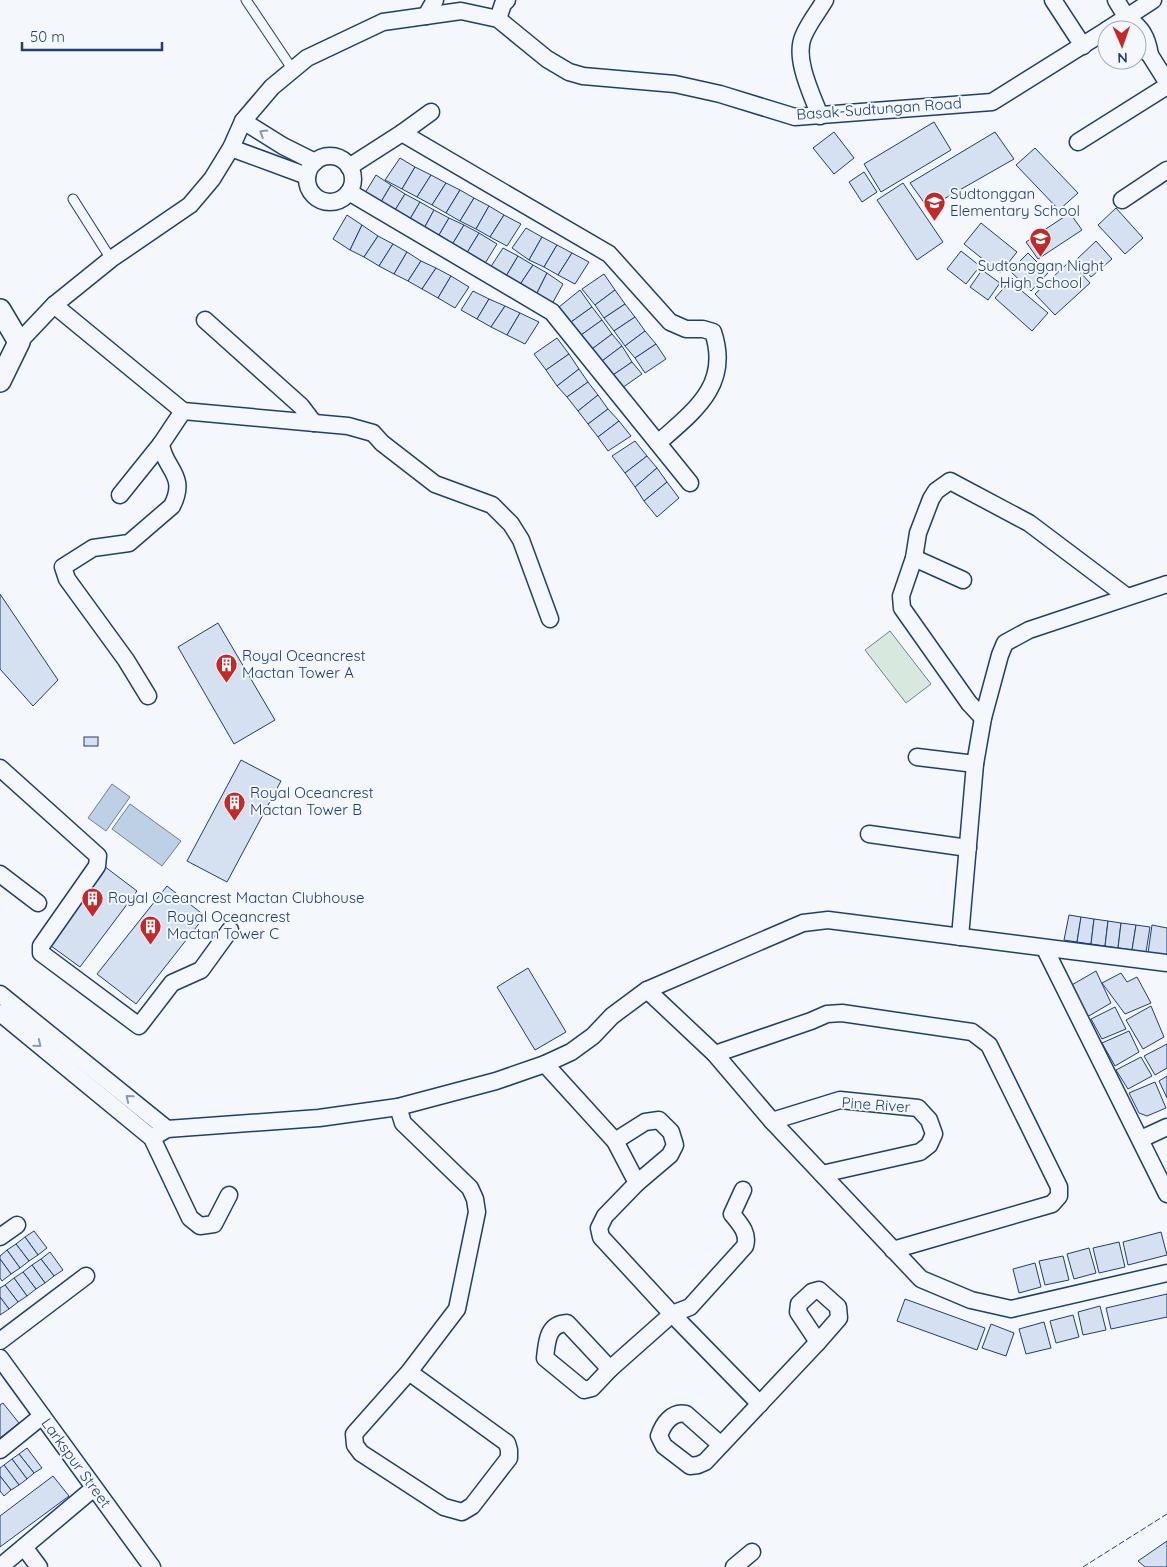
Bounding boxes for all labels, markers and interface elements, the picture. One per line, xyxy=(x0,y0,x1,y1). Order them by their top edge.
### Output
scale bar xyxy=(22,20,162,52)
north arrow xyxy=(1097,20,1147,70)
text: 50 m xyxy=(30,27,65,46)
text: N xyxy=(1117,49,1128,67)
street label: Basak-Sudtungan Road xyxy=(796,93,962,124)
one-way arrow xyxy=(260,130,269,140)
place label: Sudtonggan Elementary School xyxy=(950,184,1080,220)
school or university icon: Sudtonggan Elementary School xyxy=(922,191,946,222)
school or university icon: Sudtonggan Night High School xyxy=(1029,226,1053,257)
place label: Sudtonggan Night High School xyxy=(978,256,1104,292)
place label: Royal Oceancrest Mactan Tower A xyxy=(242,646,366,682)
building icon: Royal Oceancrest Mactan Tower A xyxy=(214,653,238,684)
place label: Royal Oceancrest Mactan Tower B xyxy=(250,783,374,819)
building icon: Royal Oceancrest Mactan Tower B xyxy=(222,790,246,821)
building icon: Royal Oceancrest Mactan Clubhouse xyxy=(80,886,104,917)
place label: Royal Oceancrest Mactan Clubhouse xyxy=(108,888,364,907)
place label: Royal Oceancrest Mactan Tower C xyxy=(167,907,291,943)
building icon: Royal Oceancrest Mactan Tower C xyxy=(139,914,163,945)
one-way arrow xyxy=(32,1038,41,1047)
street label: Pine River xyxy=(841,1093,911,1116)
one-way arrow xyxy=(126,1096,135,1104)
street label: Larkspur Street xyxy=(37,1414,115,1511)

